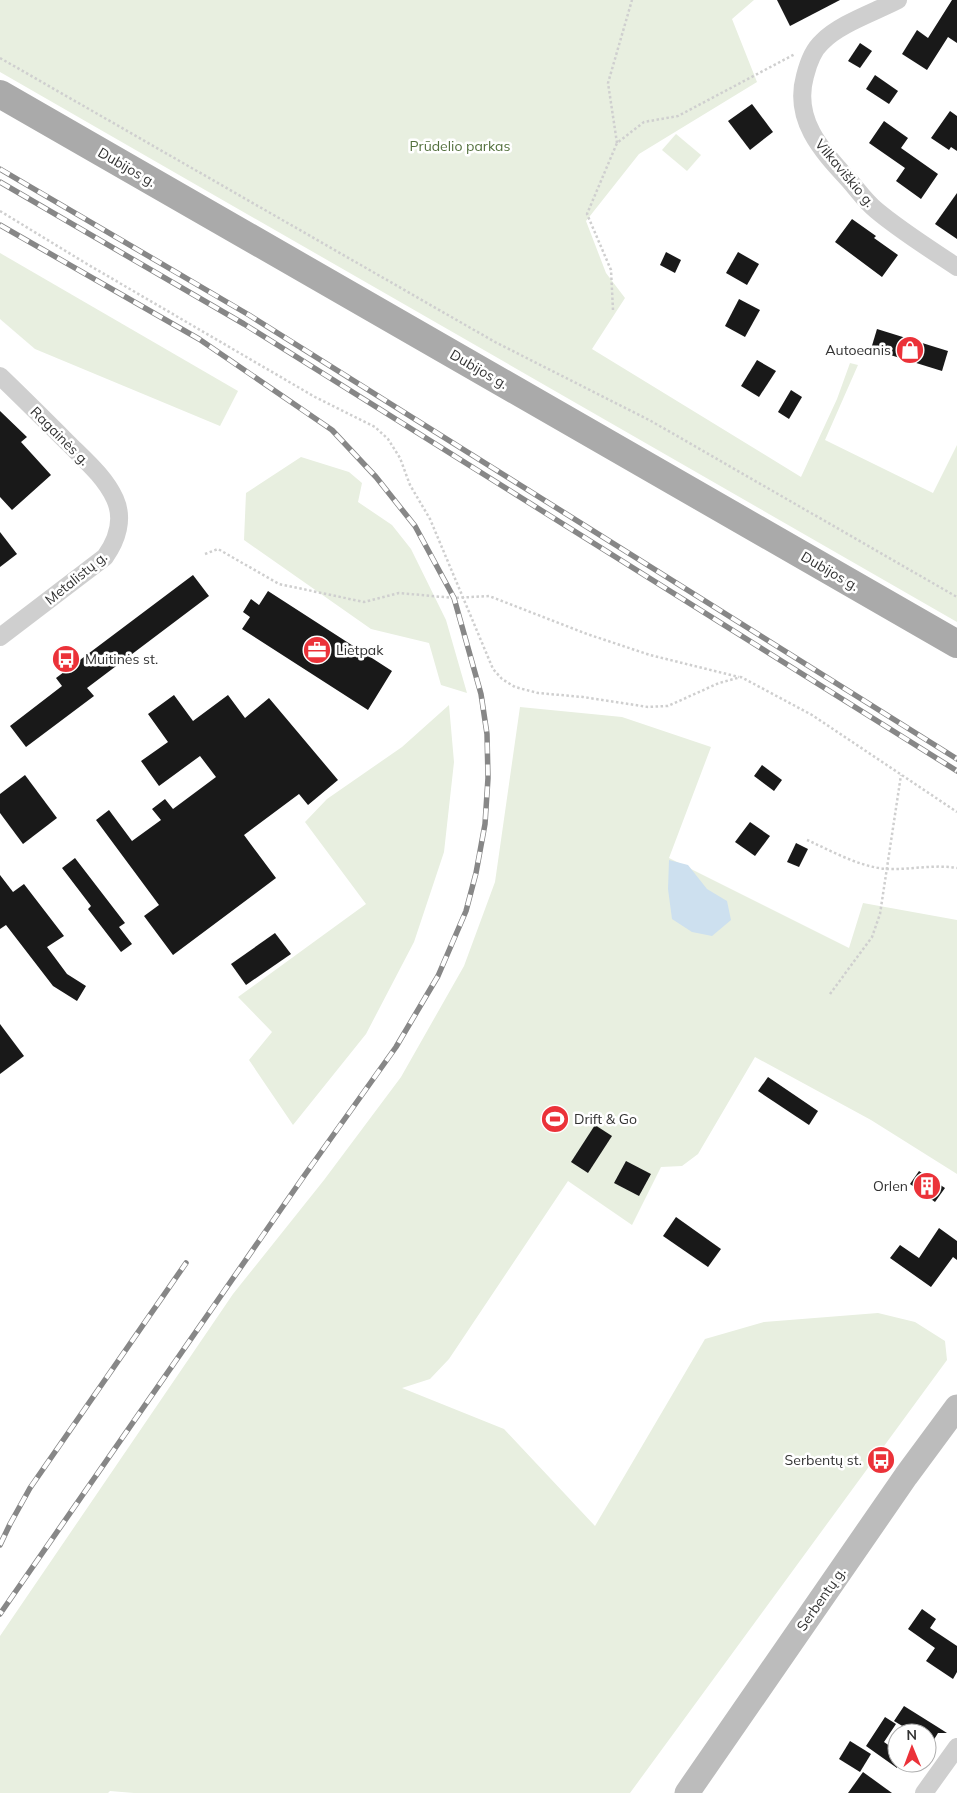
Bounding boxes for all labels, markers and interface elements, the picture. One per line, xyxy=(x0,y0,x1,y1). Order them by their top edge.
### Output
street label: Vilkaviškio g. xyxy=(811,135,879,211)
park label: Prūdelio parkas xyxy=(410,137,510,155)
street label: Dubijos g. xyxy=(95,143,159,191)
shop icon: Autoeanis xyxy=(895,335,925,365)
place label: Autoeanis xyxy=(825,341,891,359)
street label: Dubijos g. xyxy=(447,345,511,393)
street label: Ragainės g. xyxy=(27,403,93,469)
street label: Metalistų g. xyxy=(41,547,111,609)
street label: Dubijos g. xyxy=(798,547,862,595)
office icon: Lietpak xyxy=(302,635,332,665)
place label: Lietpak xyxy=(336,641,384,659)
bus stop icon: Muitinės st. xyxy=(51,644,81,674)
place label: Muitinės st. xyxy=(85,650,158,668)
sports icon: Drift & Go xyxy=(540,1104,570,1134)
place label: Drift & Go xyxy=(574,1110,637,1128)
building icon: Orlen xyxy=(912,1171,942,1201)
place label: Orlen xyxy=(873,1177,908,1195)
bus stop icon: Serbentų st. xyxy=(866,1445,896,1475)
place label: Serbentų st. xyxy=(785,1451,862,1469)
street label: Serbentų g. xyxy=(792,1564,850,1634)
north arrow xyxy=(887,1723,937,1773)
text: N xyxy=(906,1726,917,1744)

